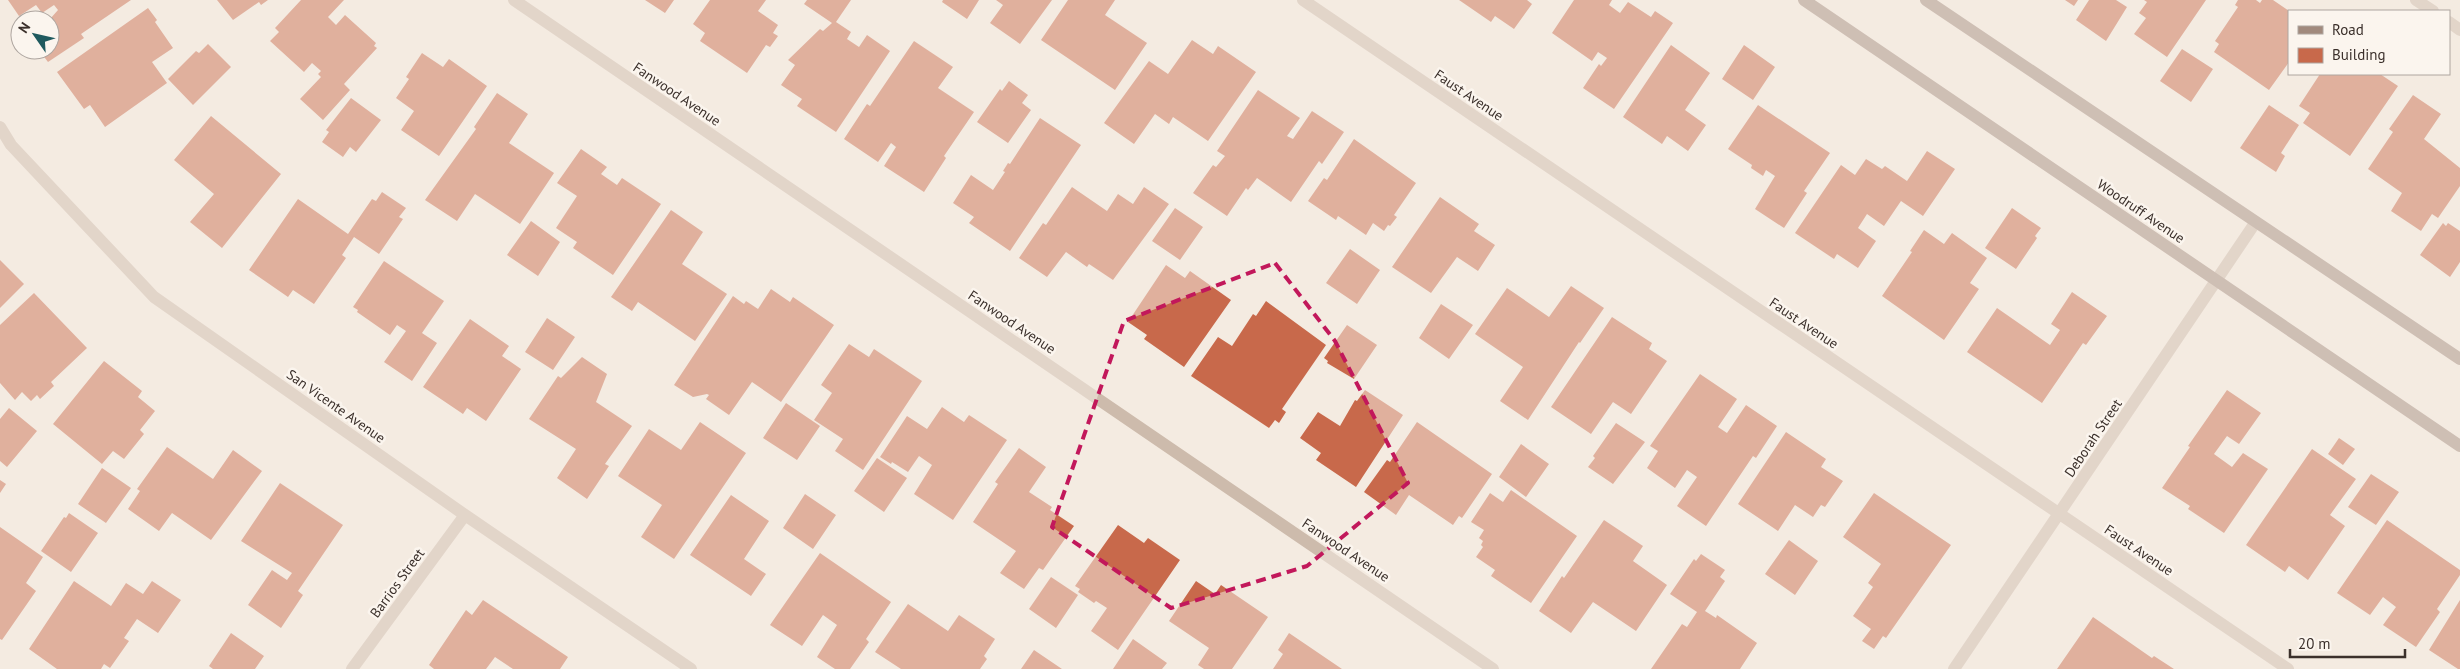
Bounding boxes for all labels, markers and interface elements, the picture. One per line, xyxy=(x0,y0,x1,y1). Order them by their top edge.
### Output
north arrow xyxy=(10,10,60,60)
legend xyxy=(2288,10,2450,75)
text: N xyxy=(14,19,34,37)
text: Road xyxy=(2332,20,2364,39)
text: Building xyxy=(2332,45,2386,64)
street label: Fanwood Avenue xyxy=(630,58,724,130)
street label: Faust Avenue xyxy=(1431,65,1507,125)
street label: Woodruff Avenue xyxy=(2094,175,2188,247)
street label: Fanwood Avenue xyxy=(965,286,1059,358)
street label: Faust Avenue xyxy=(1766,293,1842,353)
street label: San Vicente Avenue xyxy=(283,365,389,447)
street label: Deborah Street xyxy=(2060,395,2126,480)
street label: Fanwood Avenue xyxy=(1299,514,1393,586)
street label: Faust Avenue xyxy=(2101,520,2177,580)
street label: Barrios Street xyxy=(366,545,428,621)
scale bar xyxy=(2290,626,2405,658)
text: 20 m xyxy=(2298,634,2331,653)

